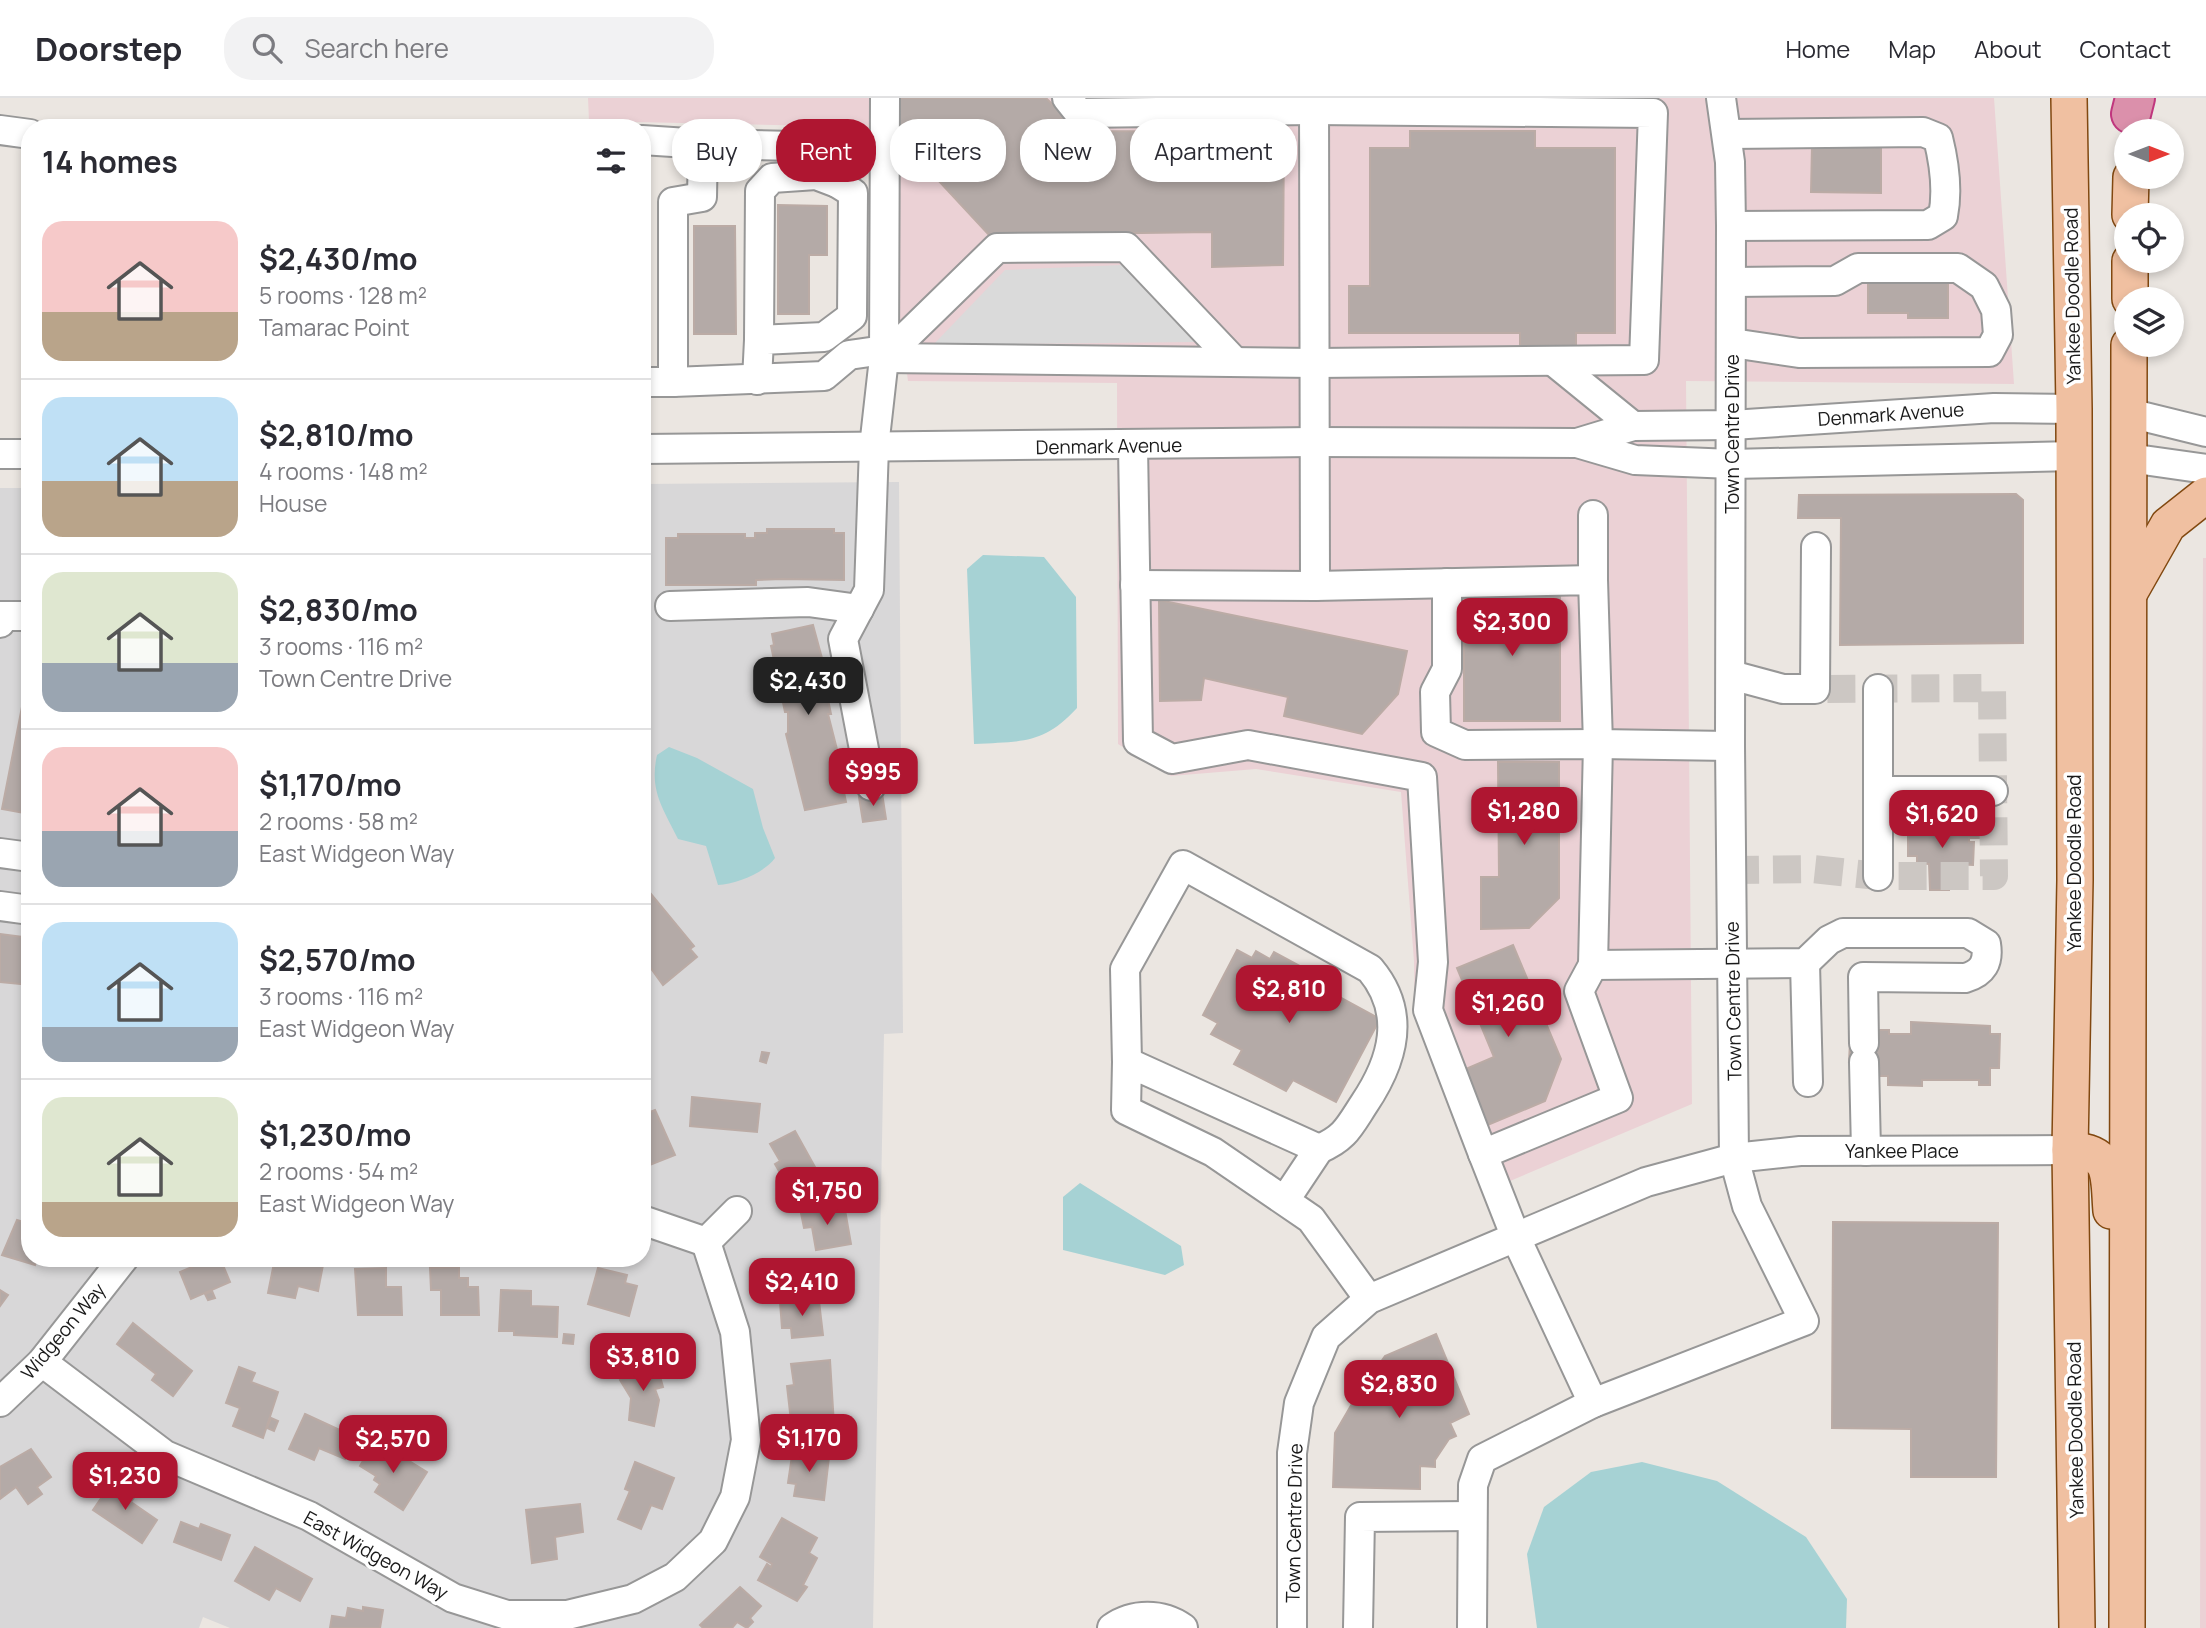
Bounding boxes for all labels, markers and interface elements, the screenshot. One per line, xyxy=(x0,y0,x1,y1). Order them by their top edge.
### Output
search box xyxy=(224,17,714,80)
text: Doorstep xyxy=(35,26,182,71)
icon: search xyxy=(248,29,286,67)
text: Search here xyxy=(304,30,449,66)
text: Home xyxy=(1785,32,1850,65)
text: Map xyxy=(1888,32,1936,65)
text: About xyxy=(1974,32,2042,65)
text: Contact xyxy=(2080,32,2171,65)
chip: Buy xyxy=(672,119,762,182)
chip: Rent xyxy=(776,119,876,182)
chip: Filters xyxy=(890,119,1006,182)
chip: New xyxy=(1020,119,1116,182)
chip: Apartment xyxy=(1130,119,1297,182)
north arrow xyxy=(2114,119,2184,189)
map controls xyxy=(2114,119,2184,357)
text: 14 homes xyxy=(42,141,178,182)
icon: filters xyxy=(592,142,630,180)
button: locate xyxy=(2114,203,2184,273)
street label: Yankee Doodle Road xyxy=(2057,207,2087,385)
text: $2,430/mo xyxy=(259,238,418,279)
icon: home xyxy=(98,249,182,333)
text: 5 rooms · 128 m² xyxy=(259,279,427,311)
button: layers xyxy=(2114,287,2184,357)
text: Tamarac Point xyxy=(259,311,410,343)
street label: Town Centre Drive xyxy=(1719,354,1745,514)
street label: Denmark Avenue xyxy=(1817,396,1965,432)
text: $2,810/mo xyxy=(259,414,413,455)
icon: home xyxy=(98,425,182,509)
street label: Denmark Avenue xyxy=(1035,432,1183,460)
text: 4 rooms · 148 m² xyxy=(259,455,428,487)
text: House xyxy=(259,487,328,519)
text: $2,830/mo xyxy=(259,589,418,630)
pin: $2,300 xyxy=(1455,598,1569,658)
icon: home xyxy=(98,600,182,684)
text: $2,300 xyxy=(1473,605,1551,637)
text: 3 rooms · 116 m² xyxy=(259,630,423,662)
pin: $2,430 xyxy=(751,658,865,717)
text: Town Centre Drive xyxy=(259,662,452,694)
text: $2,430 xyxy=(769,664,847,696)
pin: $995 xyxy=(832,748,914,808)
text: $995 xyxy=(845,755,901,787)
text: $1,170/mo xyxy=(259,764,402,805)
icon: home xyxy=(98,775,182,859)
street label: Yankee Doodle Road xyxy=(2061,775,2087,952)
pin: $1,280 xyxy=(1467,788,1581,847)
pin: $1,620 xyxy=(1885,790,1999,850)
text: $1,280 xyxy=(1487,794,1561,826)
text: $1,620 xyxy=(1905,797,1979,829)
text: 2 rooms · 58 m² xyxy=(259,805,418,837)
text: East Widgeon Way xyxy=(259,837,454,869)
street label: Town Centre Drive xyxy=(1719,921,1747,1081)
text: $2,570/mo xyxy=(259,939,416,980)
icon: home xyxy=(98,950,182,1034)
pin: $2,810 xyxy=(1232,965,1346,1025)
text: $2,810 xyxy=(1252,972,1326,1004)
pin: $1,260 xyxy=(1451,979,1565,1039)
text: 3 rooms · 116 m² xyxy=(259,980,423,1012)
text: $1,260 xyxy=(1471,986,1545,1018)
text: East Widgeon Way xyxy=(259,1012,454,1044)
text: $1,230/mo xyxy=(259,1114,411,1155)
icon: home xyxy=(98,1125,182,1209)
street label: Yankee Place xyxy=(1845,1138,1959,1164)
text: 2 rooms · 54 m² xyxy=(259,1155,418,1187)
pin: $1,750 xyxy=(770,1168,884,1227)
text: $1,750 xyxy=(791,1174,863,1206)
text: East Widgeon Way xyxy=(259,1187,454,1219)
pin: $2,410 xyxy=(745,1258,859,1318)
text: $2,410 xyxy=(765,1265,839,1297)
street label: Widgeon Way xyxy=(15,1277,111,1385)
pin: $3,810 xyxy=(586,1334,700,1393)
text: $3,810 xyxy=(606,1340,680,1372)
street label: Yankee Doodle Road xyxy=(2060,1341,2090,1519)
pin: $2,830 xyxy=(1342,1360,1456,1420)
text: $2,830 xyxy=(1360,1367,1438,1399)
pin: $1,170 xyxy=(752,1414,866,1474)
pin: $2,570 xyxy=(336,1416,450,1475)
text: $1,170 xyxy=(776,1421,842,1453)
text: $2,570 xyxy=(355,1422,431,1454)
street label: Town Centre Drive xyxy=(1280,1443,1308,1603)
pin: $1,230 xyxy=(68,1452,182,1512)
text: $1,230 xyxy=(89,1459,161,1491)
street label: East Widgeon Way xyxy=(299,1504,453,1606)

